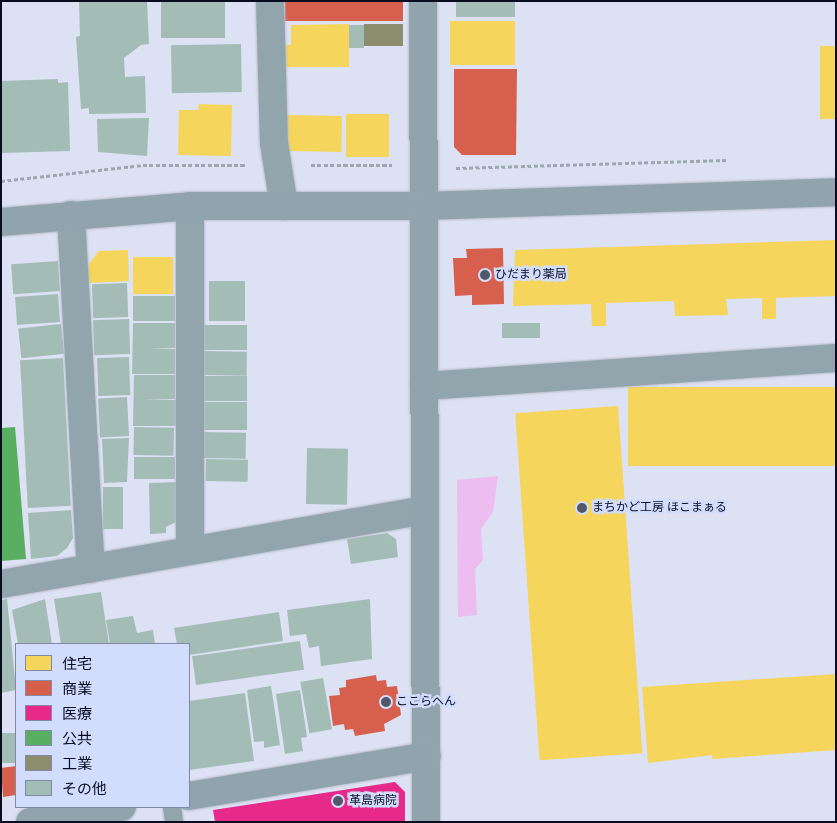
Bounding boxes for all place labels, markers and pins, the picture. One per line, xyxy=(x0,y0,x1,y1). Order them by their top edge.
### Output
place label: ひだまり薬局 xyxy=(495,268,567,282)
marker: ひだまり薬局 xyxy=(479,269,491,281)
place label: まちかど工房 ほこまぁる xyxy=(592,501,727,515)
marker: まちかど工房 ほこまぁる xyxy=(576,502,588,514)
place label: ここらへん xyxy=(396,695,456,709)
marker: ここらへん xyxy=(380,696,392,708)
marker: 革島病院 xyxy=(331,794,345,808)
place label: 革島病院 xyxy=(349,794,397,808)

